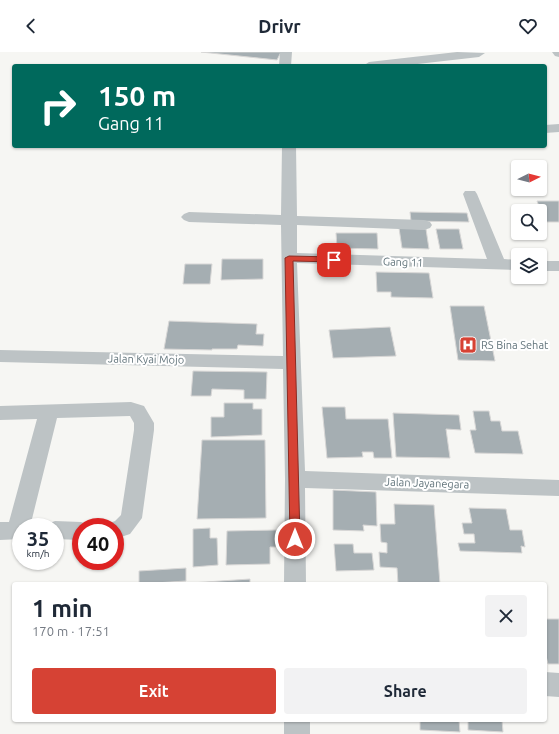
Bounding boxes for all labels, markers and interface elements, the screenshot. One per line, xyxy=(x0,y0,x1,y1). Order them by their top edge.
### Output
icon: back xyxy=(20,15,42,37)
icon: heart xyxy=(517,15,539,37)
text: Drivr xyxy=(258,16,301,36)
icon: right xyxy=(32,80,84,132)
text: 150 m xyxy=(98,80,176,111)
text: Gang 11 xyxy=(98,113,164,133)
north arrow xyxy=(511,160,547,196)
map controls xyxy=(511,160,547,284)
button: search xyxy=(511,204,547,240)
pin xyxy=(317,243,351,277)
button: layers xyxy=(511,248,547,284)
icon: arrive xyxy=(323,249,345,271)
street label: Gang 11 xyxy=(383,255,423,269)
hospital icon: RS Bina Sehat xyxy=(458,335,478,355)
place label: RS Bina Sehat xyxy=(481,339,549,351)
street label: Jalan Kyai Mojo xyxy=(108,352,184,366)
street label: Jalan Jayanegara xyxy=(385,476,469,490)
speed limit sign: 40 xyxy=(72,518,124,570)
position arrow xyxy=(274,518,316,560)
text: 35 xyxy=(27,527,49,550)
text: km/h xyxy=(26,548,50,559)
text: 1 min xyxy=(32,595,93,622)
button: close xyxy=(485,595,527,637)
text: 170 m · 17:51 xyxy=(32,624,110,638)
button: Exit xyxy=(32,668,276,714)
button: Share xyxy=(284,668,527,714)

